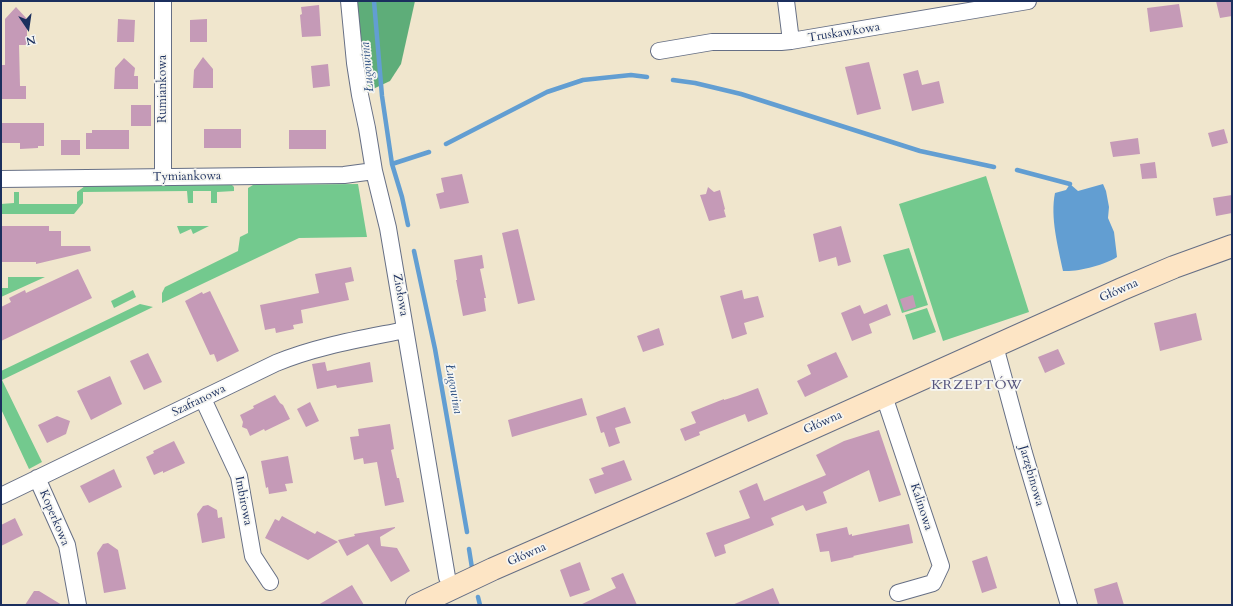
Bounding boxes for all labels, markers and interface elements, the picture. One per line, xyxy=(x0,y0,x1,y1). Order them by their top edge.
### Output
north arrow xyxy=(8,8,48,48)
street label: Truskawkowa xyxy=(807,20,881,46)
text: N xyxy=(24,32,37,49)
water label: Ługowina xyxy=(358,41,378,93)
street label: Rumiankowa xyxy=(156,55,170,123)
street label: Tymiankowa xyxy=(153,169,221,185)
street label: Ziołowa xyxy=(389,273,411,317)
street label: Główna xyxy=(1097,276,1141,306)
water label: Ługowina xyxy=(441,363,465,415)
district label: KRZEPTÓW xyxy=(931,378,1023,394)
street label: Szafranowa xyxy=(170,382,228,420)
street label: Główna xyxy=(801,408,845,438)
street label: Jarzębinowa xyxy=(1015,444,1047,508)
street label: Imbirowa xyxy=(231,475,255,527)
street label: Kalinowa xyxy=(907,482,935,532)
street label: Koperkowa xyxy=(36,488,72,548)
street label: Główna xyxy=(505,540,549,570)

